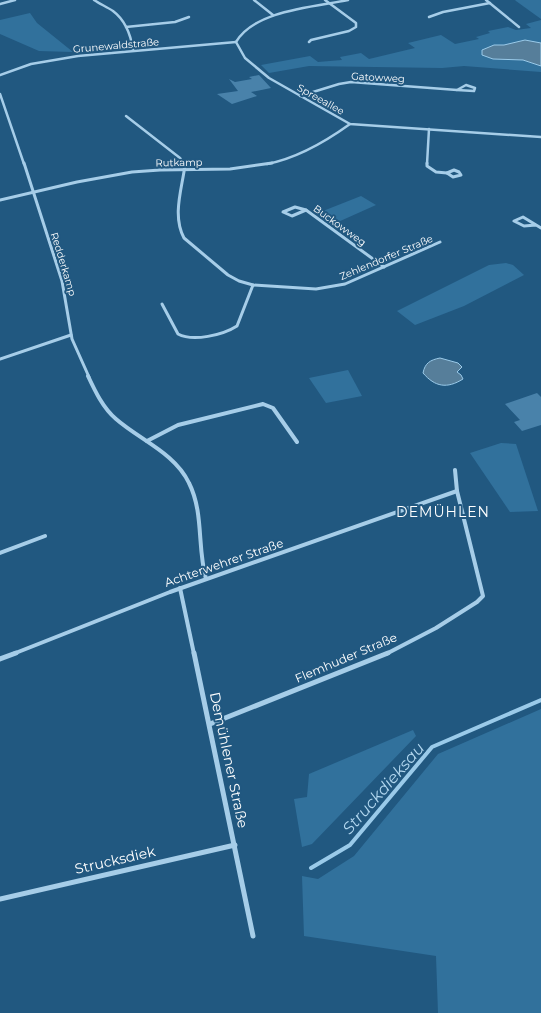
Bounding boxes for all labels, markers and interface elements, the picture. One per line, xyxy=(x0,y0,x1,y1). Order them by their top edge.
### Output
street label: Grunewaldstraße xyxy=(72,35,160,56)
street label: Gatowweg xyxy=(351,70,405,85)
street label: Spreeallee xyxy=(295,81,347,118)
street label: Rutkamp xyxy=(155,156,203,169)
street label: Buckowweg xyxy=(311,202,369,249)
street label: Redderkamp xyxy=(48,231,79,298)
street label: Zehlendorfer Straße xyxy=(338,232,435,283)
district label: DEMÜHLEN xyxy=(396,503,490,521)
street label: Achterwehrer Straße xyxy=(162,535,285,590)
street label: Flemhuder Straße xyxy=(293,629,399,686)
street label: Demühlener Straße xyxy=(206,690,252,830)
water label: Struckdieksau xyxy=(338,738,428,838)
street label: Strucksdiek xyxy=(73,842,158,878)

